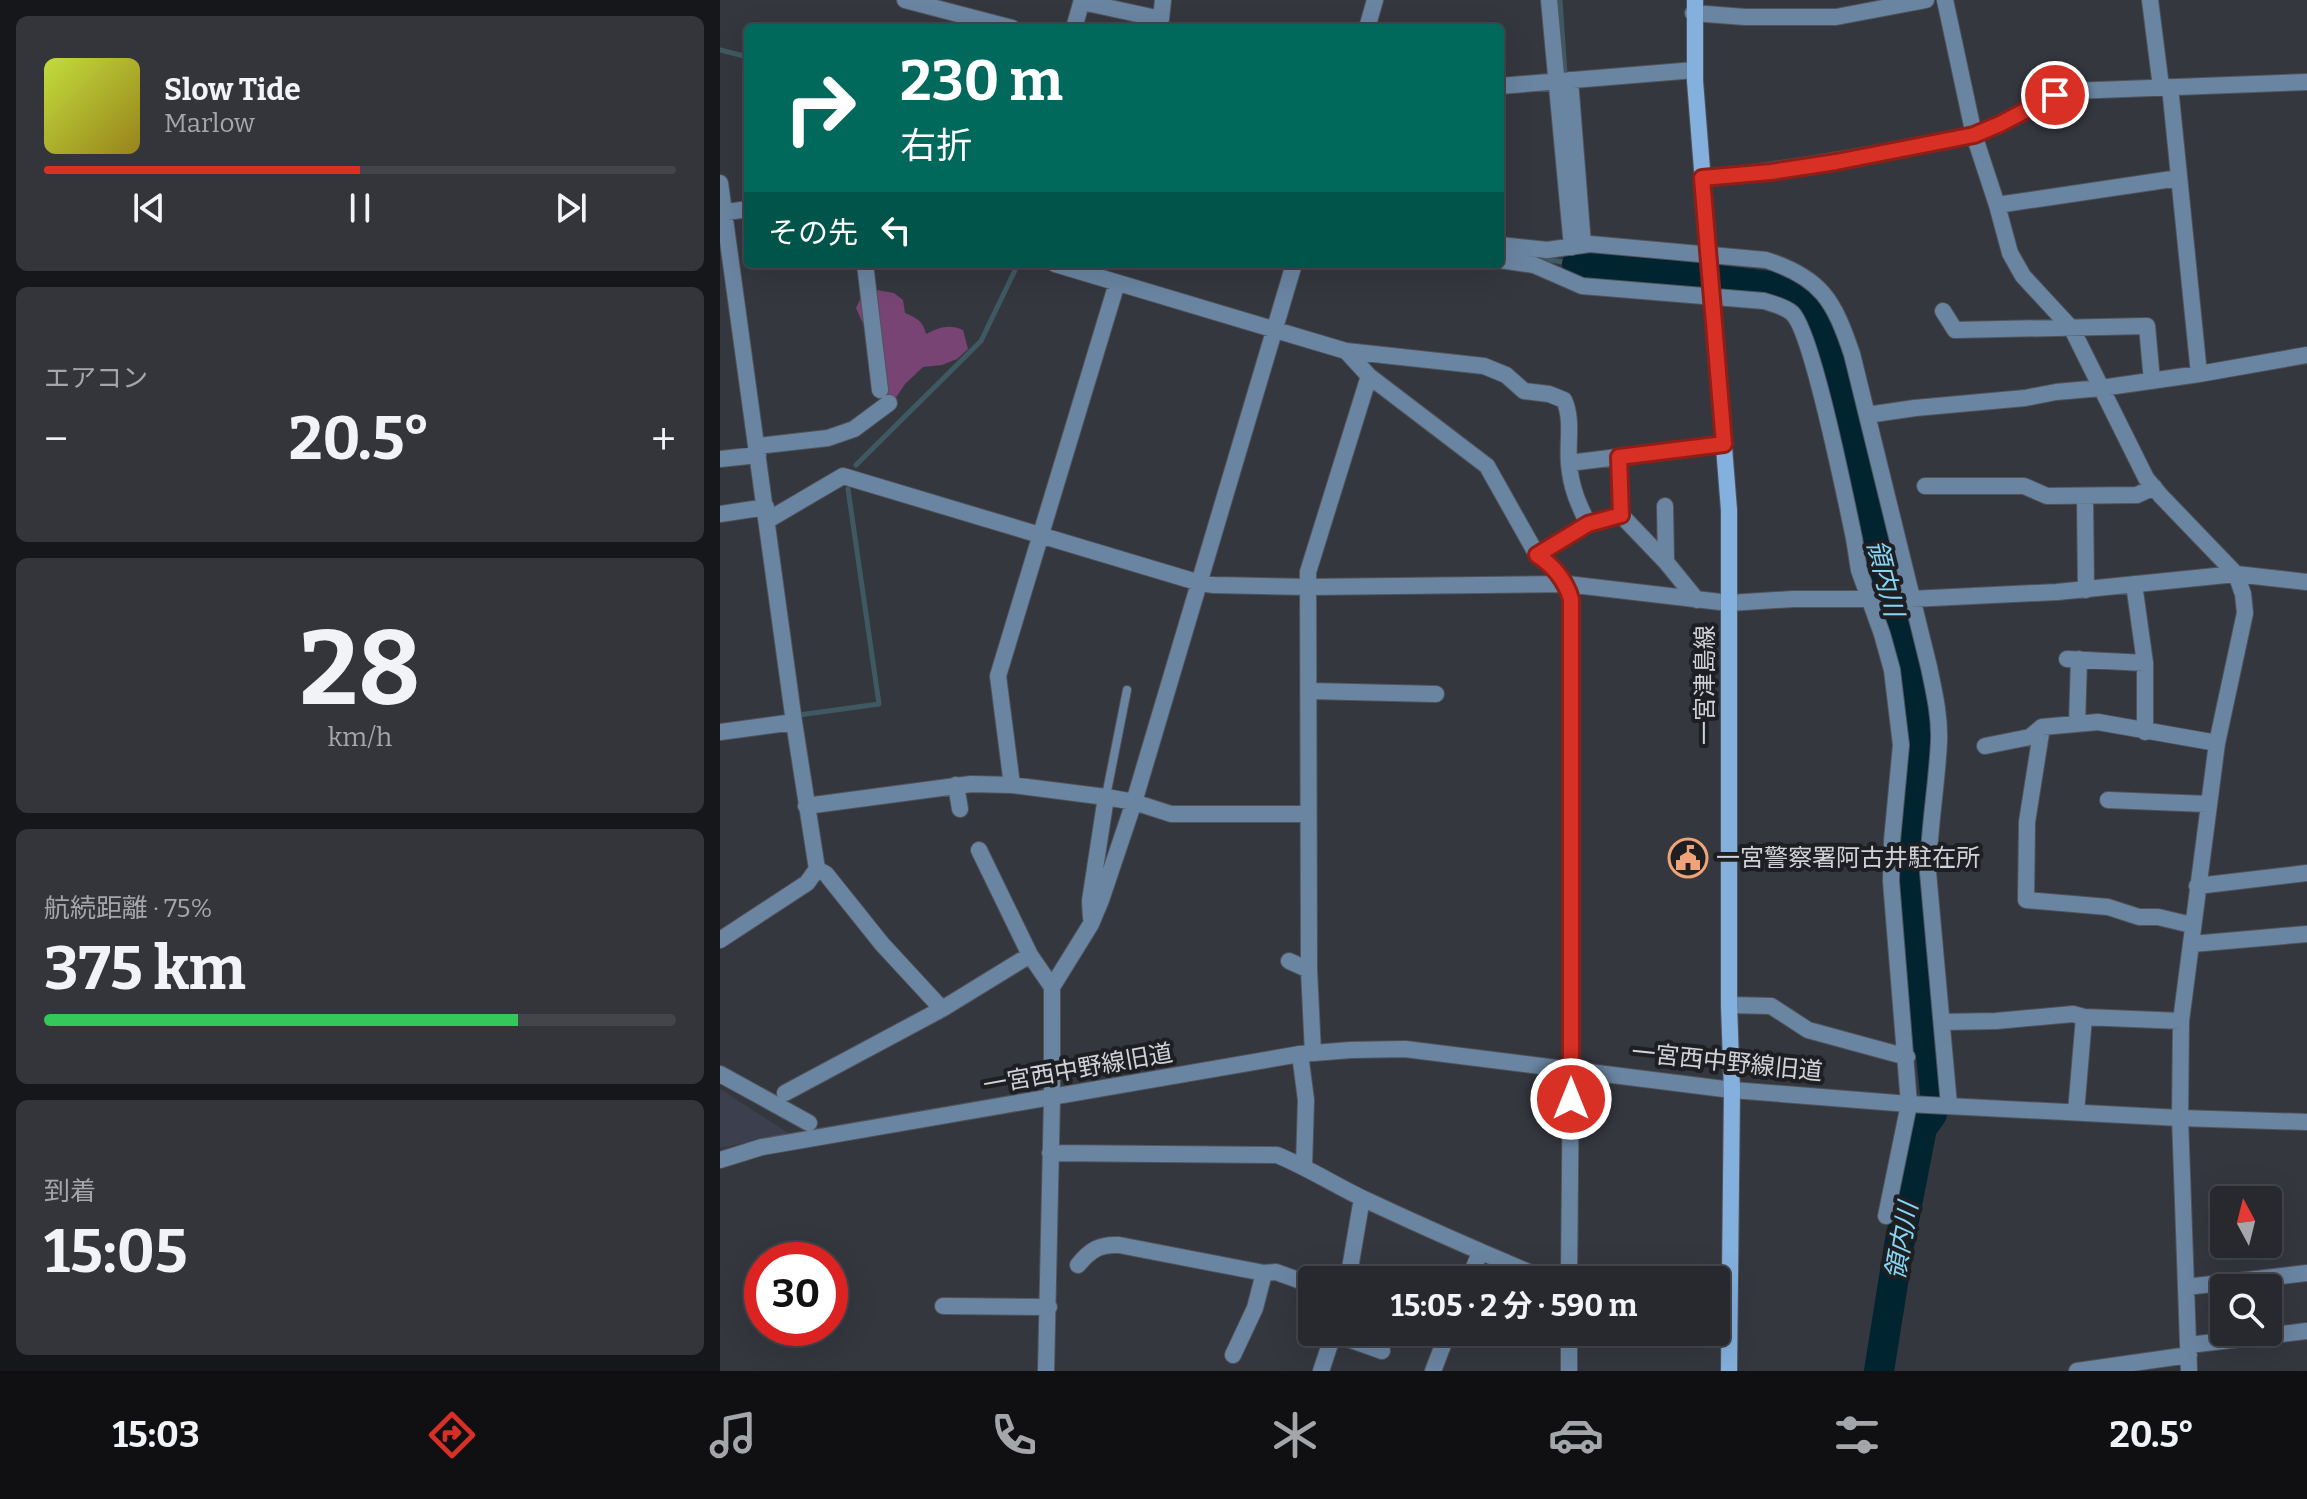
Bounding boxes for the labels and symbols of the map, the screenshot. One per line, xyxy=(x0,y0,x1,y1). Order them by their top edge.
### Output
pin xyxy=(2021,61,2089,129)
water label: 領内川 xyxy=(1861,536,1910,622)
street label: 一宮津島線 xyxy=(1691,625,1719,745)
public building icon: 一宮警察署阿古井駐在所 xyxy=(1667,837,1709,879)
place label: 一宮警察署阿古井駐在所 xyxy=(1716,844,1980,872)
street label: 一宮西中野線旧道 xyxy=(1630,1038,1824,1086)
street label: 一宮西中野線旧道 xyxy=(981,1039,1175,1099)
position arrow xyxy=(1529,1057,1613,1141)
north arrow xyxy=(2210,1186,2282,1258)
water label: 領内川 xyxy=(1880,1197,1925,1282)
speed limit sign: 30 xyxy=(744,1242,848,1346)

